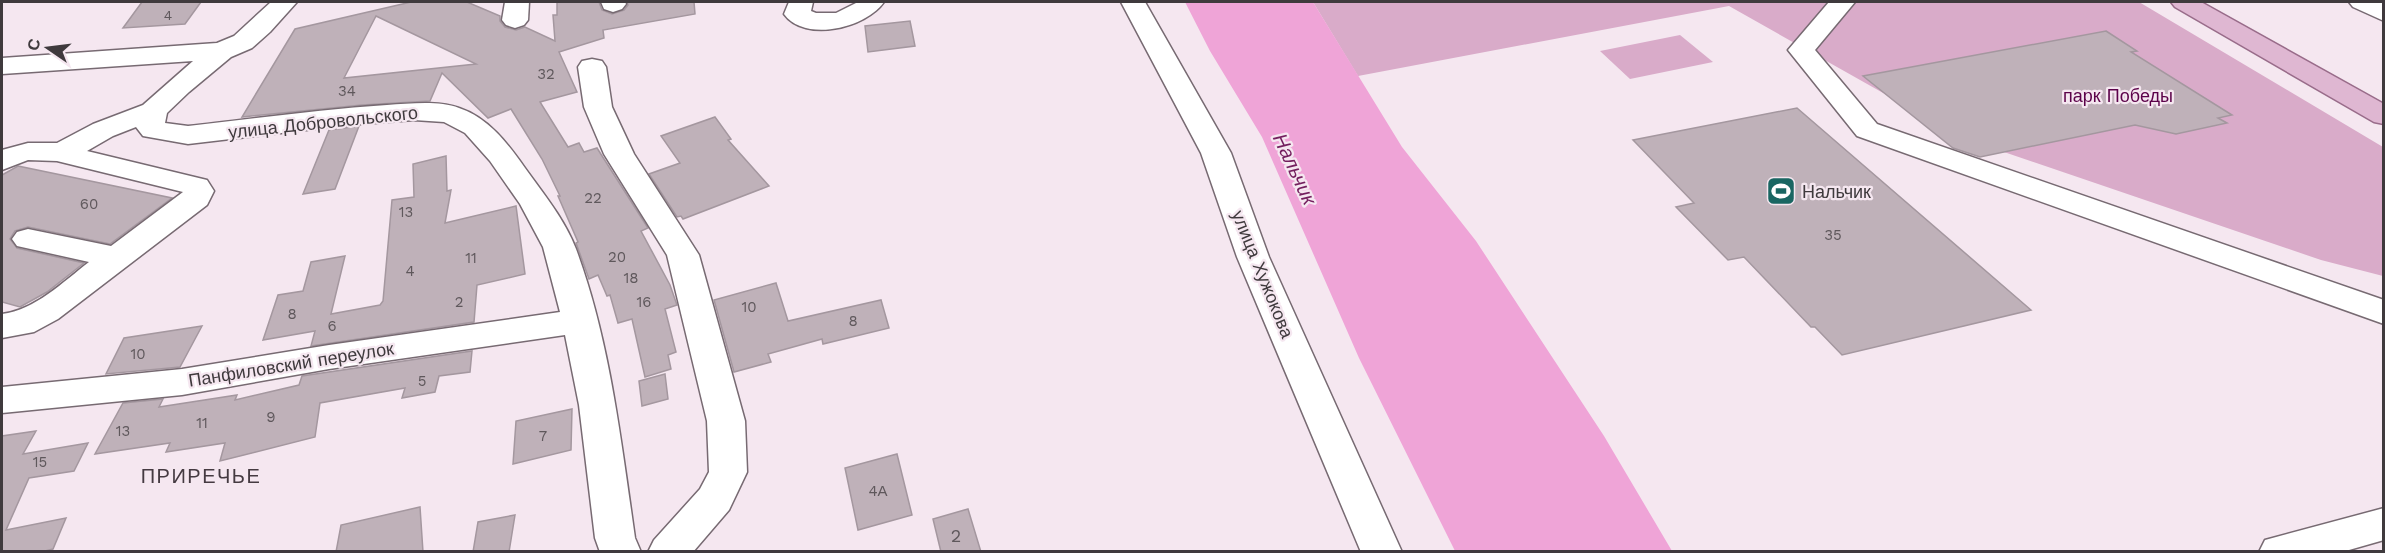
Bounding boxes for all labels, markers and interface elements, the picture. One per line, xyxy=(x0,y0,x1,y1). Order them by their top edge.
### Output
house number: 4 xyxy=(164,7,172,23)
north arrow xyxy=(18,18,78,78)
text: С xyxy=(23,36,45,52)
house number: 32 xyxy=(537,65,555,83)
house number: 34 xyxy=(338,82,356,100)
park label: парк Победы xyxy=(2063,85,2173,106)
street label: улица Добровольского xyxy=(227,102,419,142)
water label: Нальчик xyxy=(1268,129,1323,210)
sports icon: Нальчик xyxy=(1765,175,1797,207)
place label: Нальчик xyxy=(1802,181,1871,202)
house number: 22 xyxy=(584,189,602,207)
house number: 60 xyxy=(80,195,98,213)
house number: 13 xyxy=(399,203,413,221)
street label: улица Хужокова xyxy=(1228,207,1299,342)
house number: 35 xyxy=(1824,226,1842,244)
house number: 20 xyxy=(608,248,626,266)
house number: 11 xyxy=(465,249,477,267)
house number: 4 xyxy=(405,262,415,280)
house number: 18 xyxy=(623,269,639,287)
house number: 2 xyxy=(455,293,463,311)
house number: 16 xyxy=(637,293,651,311)
house number: 10 xyxy=(741,298,757,316)
house number: 8 xyxy=(287,305,297,323)
house number: 8 xyxy=(848,312,858,330)
house number: 6 xyxy=(327,317,337,335)
street label: Панфиловский переулок xyxy=(187,337,395,391)
house number: 10 xyxy=(130,345,146,363)
house number: 5 xyxy=(418,372,426,390)
house number: 9 xyxy=(266,408,276,426)
house number: 11 xyxy=(196,414,208,432)
house number: 13 xyxy=(116,422,130,440)
house number: 7 xyxy=(539,427,547,445)
house number: 15 xyxy=(33,453,47,471)
district label: ПРИРЕЧЬЕ xyxy=(141,464,261,488)
house number: 4А xyxy=(868,482,888,500)
house number: 2 xyxy=(951,525,961,546)

